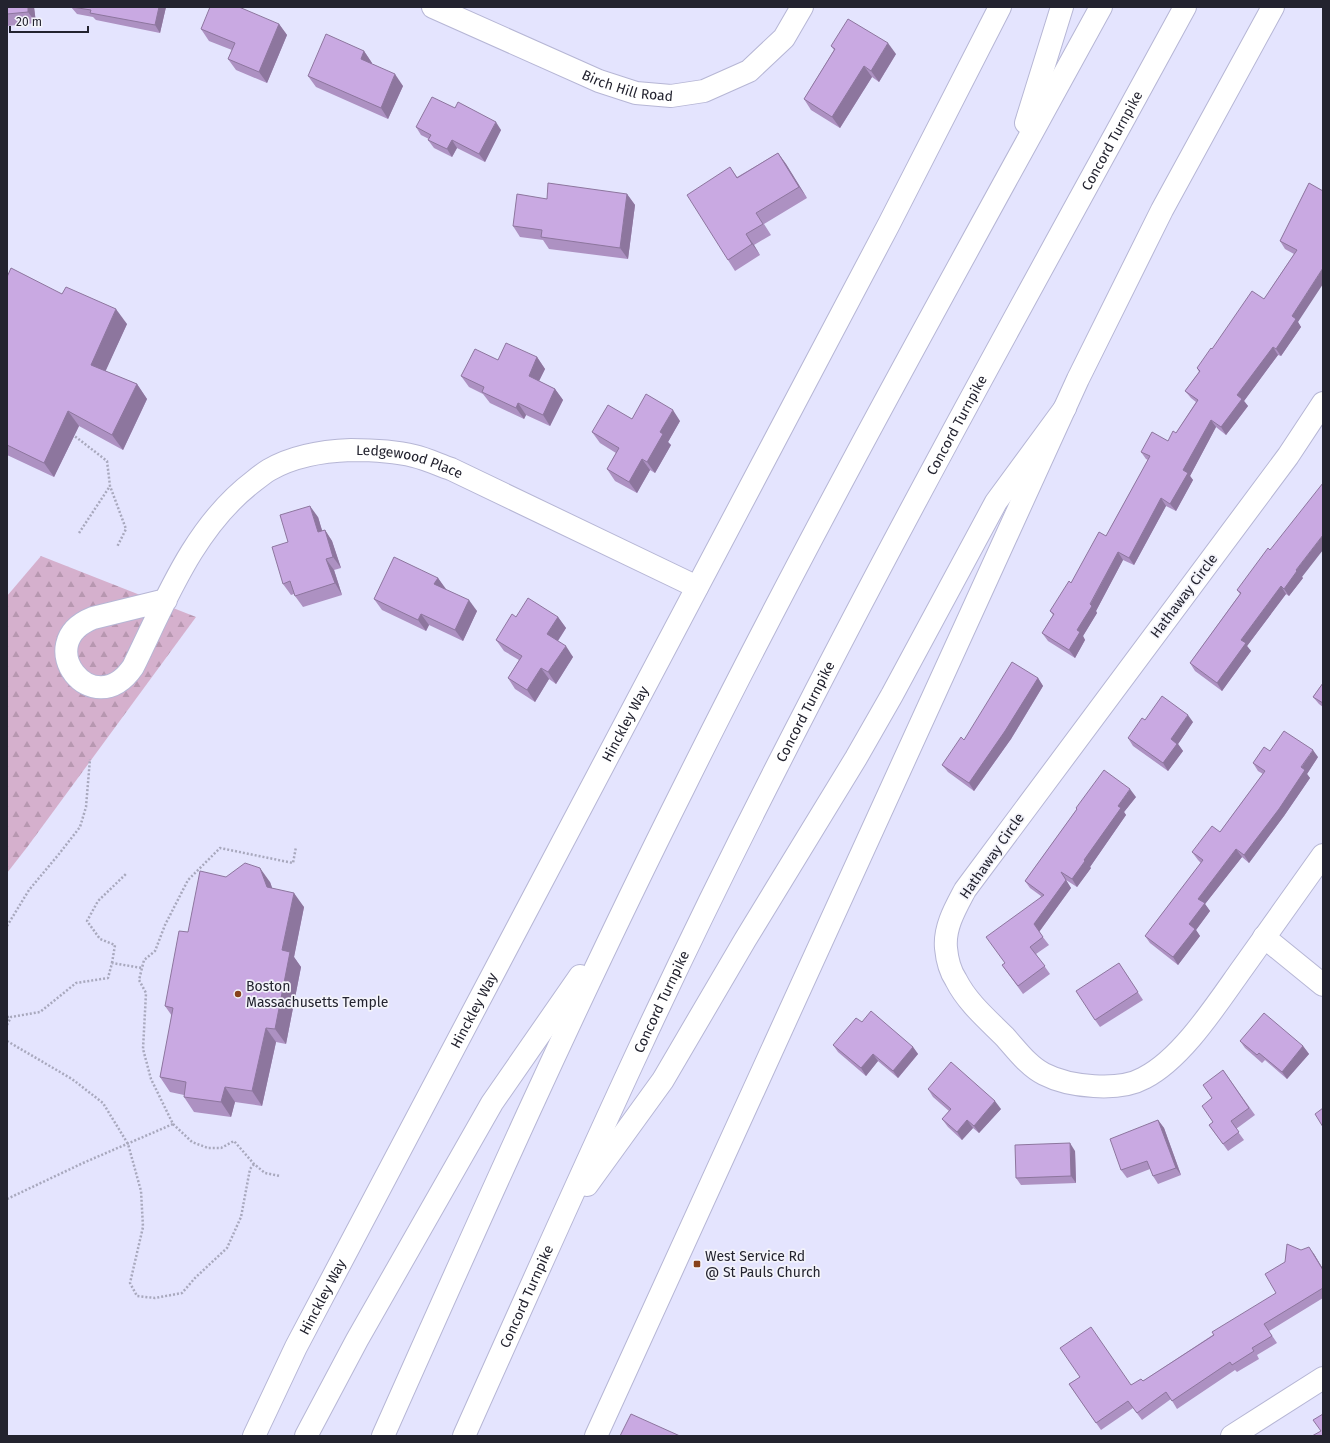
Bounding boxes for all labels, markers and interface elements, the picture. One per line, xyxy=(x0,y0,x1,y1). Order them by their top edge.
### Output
scale bar xyxy=(10,8,88,34)
text: 20 m xyxy=(16,15,42,29)
street label: Birch Hill Road xyxy=(579,66,674,105)
street label: Concord Turnpike xyxy=(1078,88,1146,193)
street label: Concord Turnpike xyxy=(923,372,990,478)
street label: Ledgewood Place xyxy=(356,442,466,482)
street label: Hathaway Circle xyxy=(1147,551,1221,641)
street label: Concord Turnpike xyxy=(772,658,838,765)
street label: Hinckley Way xyxy=(598,683,652,765)
street label: Hathaway Circle xyxy=(956,810,1028,902)
street label: Concord Turnpike xyxy=(630,948,693,1056)
street label: Hinckley Way xyxy=(447,970,501,1051)
place label: Boston Massachusetts Temple xyxy=(246,978,388,1011)
marker: Boston Massachusetts Temple xyxy=(233,989,243,999)
street label: Concord Turnpike xyxy=(496,1242,557,1350)
place label: West Service Rd @ St Pauls Church xyxy=(705,1248,821,1281)
street label: Hinckley Way xyxy=(295,1256,349,1338)
marker: West Service Rd @ St Pauls Church xyxy=(692,1259,702,1269)

